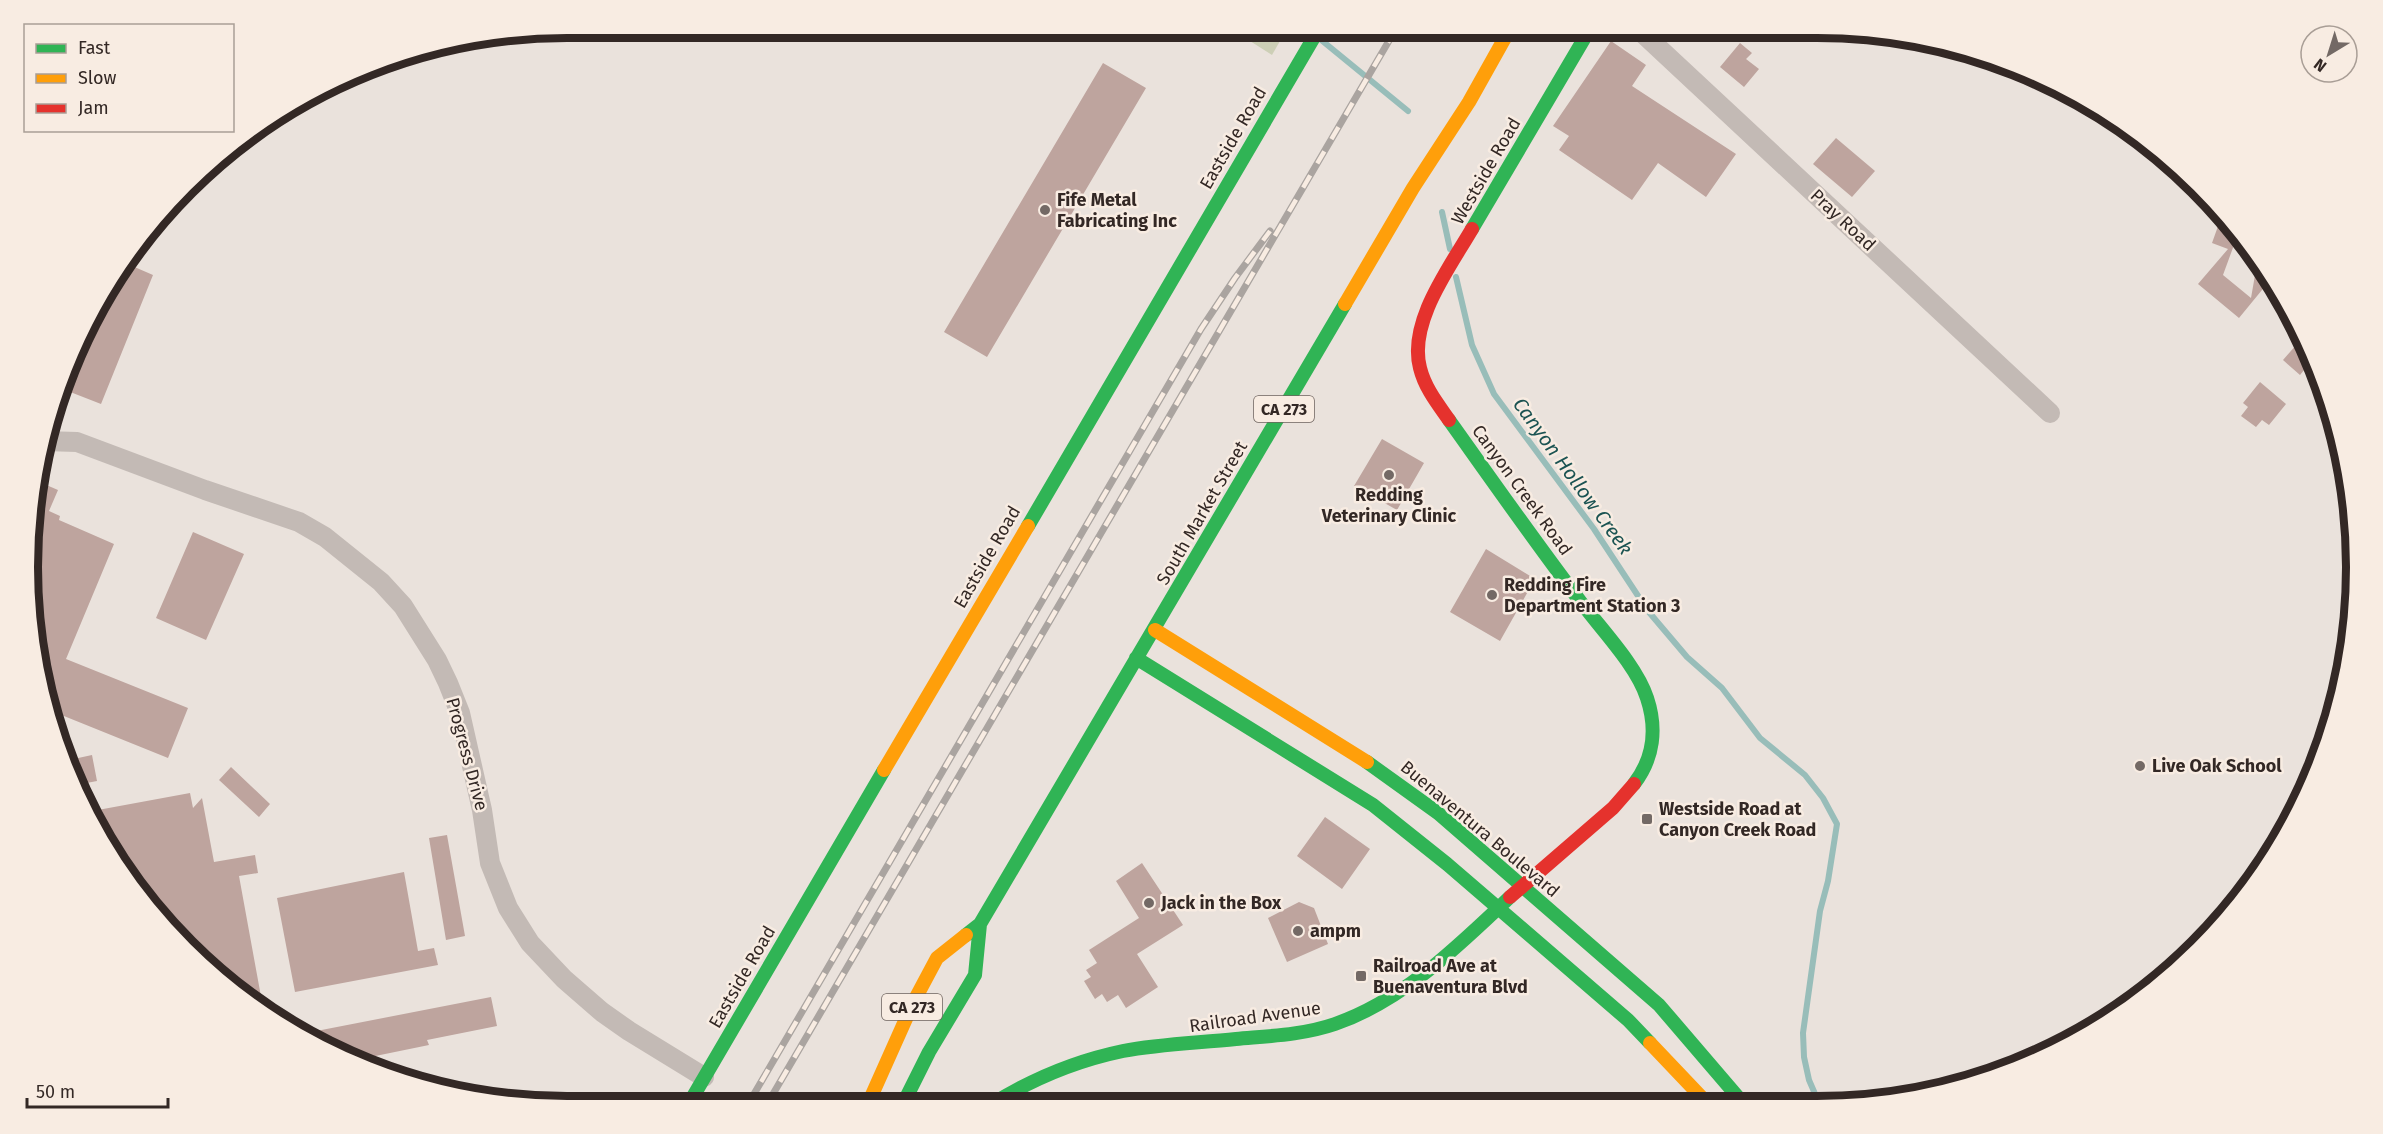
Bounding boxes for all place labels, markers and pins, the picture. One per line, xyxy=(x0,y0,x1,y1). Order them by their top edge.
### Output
place label: Fife Metal Fabricating Inc xyxy=(1057,189,1177,232)
marker: Fife Metal Fabricating Inc xyxy=(1038,203,1052,217)
marker: Redding Veterinary Clinic xyxy=(1382,468,1396,482)
place label: Redding Veterinary Clinic xyxy=(1321,484,1457,527)
place label: Redding Fire Department Station 3 xyxy=(1504,574,1680,617)
marker: Redding Fire Department Station 3 xyxy=(1485,588,1499,602)
place label: Live Oak School xyxy=(2152,755,2282,777)
marker: Live Oak School xyxy=(2133,759,2147,773)
place label: Westside Road at Canyon Creek Road xyxy=(1659,798,1816,841)
marker: Westside Road at Canyon Creek Road xyxy=(1640,812,1654,826)
place label: Jack in the Box xyxy=(1160,892,1282,914)
marker: Jack in the Box xyxy=(1142,896,1156,910)
place label: ampm xyxy=(1310,920,1361,942)
marker: ampm xyxy=(1291,924,1305,938)
place label: Railroad Ave at Buenaventura Blvd xyxy=(1373,955,1528,998)
marker: Railroad Ave at Buenaventura Blvd xyxy=(1354,969,1368,983)

